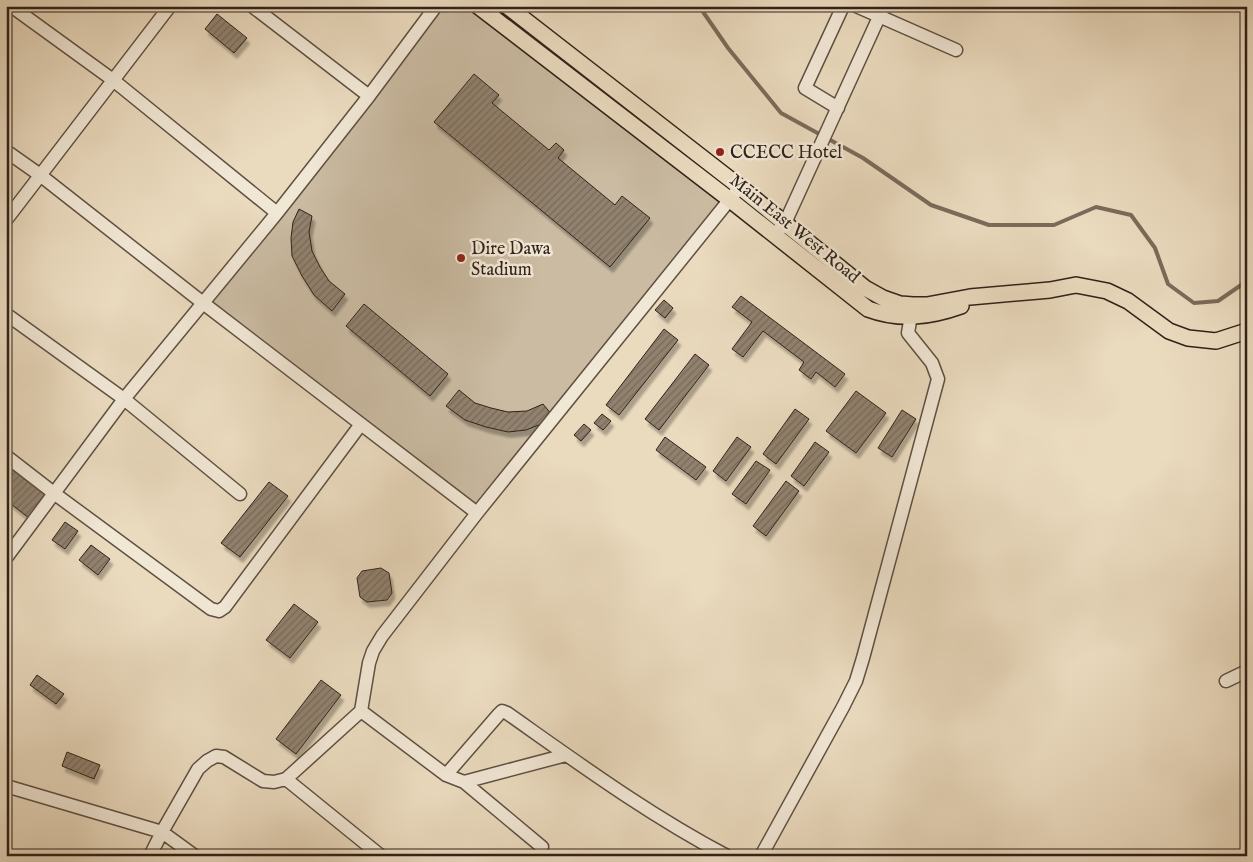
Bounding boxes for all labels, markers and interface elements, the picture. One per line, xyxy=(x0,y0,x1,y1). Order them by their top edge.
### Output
place label: CCECC Hotel xyxy=(730,142,842,165)
marker: CCECC Hotel xyxy=(714,146,726,158)
street label: Main East West Road xyxy=(724,169,864,289)
place label: Dire Dawa Stadium xyxy=(471,238,551,282)
marker: Dire Dawa Stadium xyxy=(455,252,467,264)

